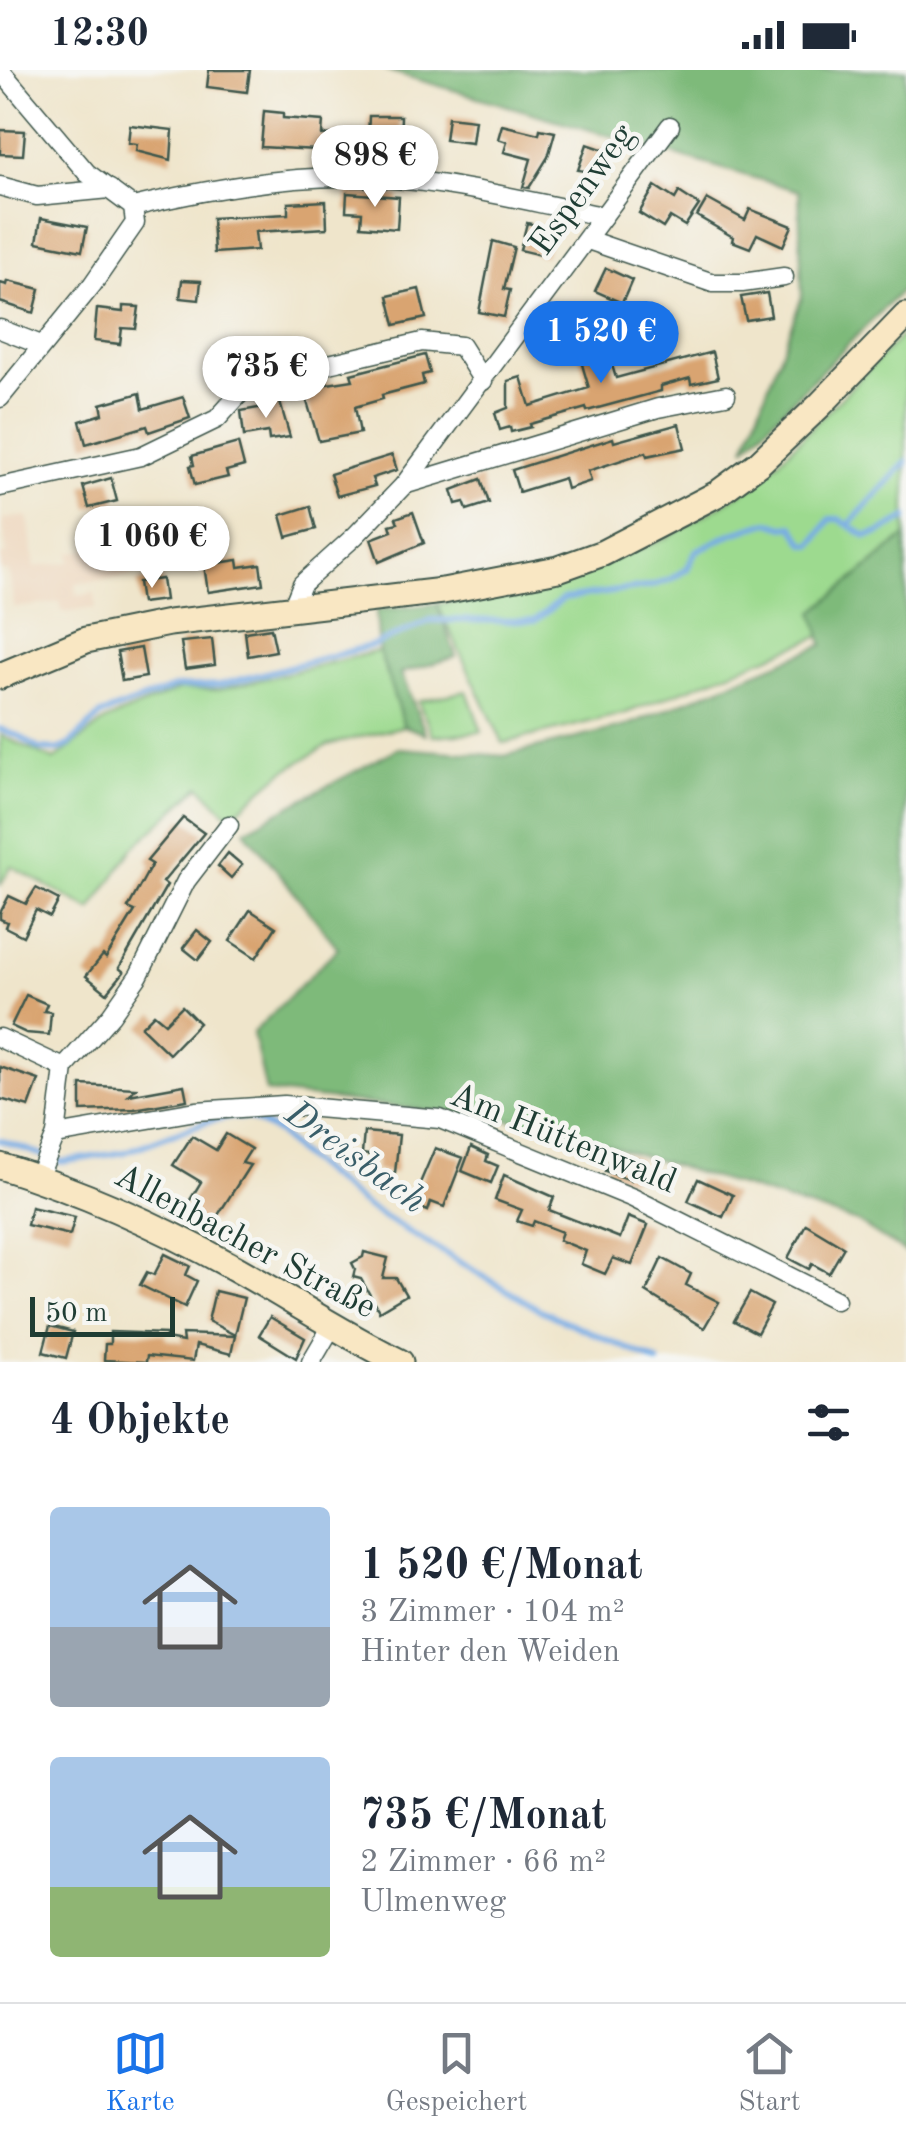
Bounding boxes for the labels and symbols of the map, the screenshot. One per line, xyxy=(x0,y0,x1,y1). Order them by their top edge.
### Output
street label: Espenweg xyxy=(524,118,642,262)
pin: 898 € xyxy=(305,125,445,210)
pin: 1 520 € xyxy=(509,301,693,386)
pin: 735 € xyxy=(196,336,336,421)
pin: 1 060 € xyxy=(60,506,244,591)
street label: Am Hüttenwald xyxy=(445,1078,681,1200)
water label: Dreisbach xyxy=(277,1094,432,1221)
street label: Allenbacher Straße xyxy=(109,1158,381,1326)
scale bar xyxy=(30,1292,175,1336)

